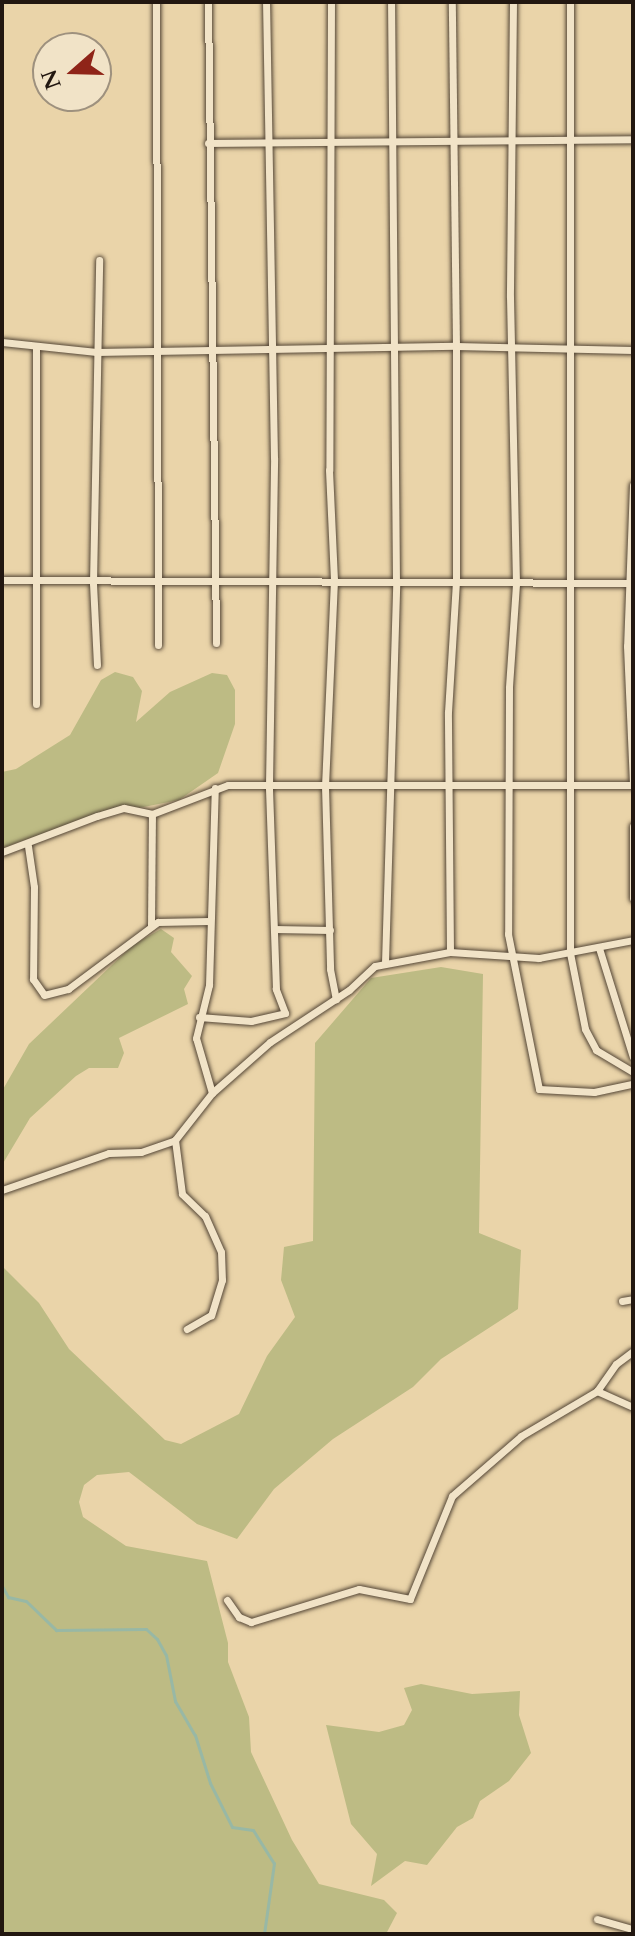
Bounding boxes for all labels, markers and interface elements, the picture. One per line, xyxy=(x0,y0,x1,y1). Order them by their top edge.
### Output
north arrow xyxy=(32,32,112,112)
text: N xyxy=(34,65,69,94)

